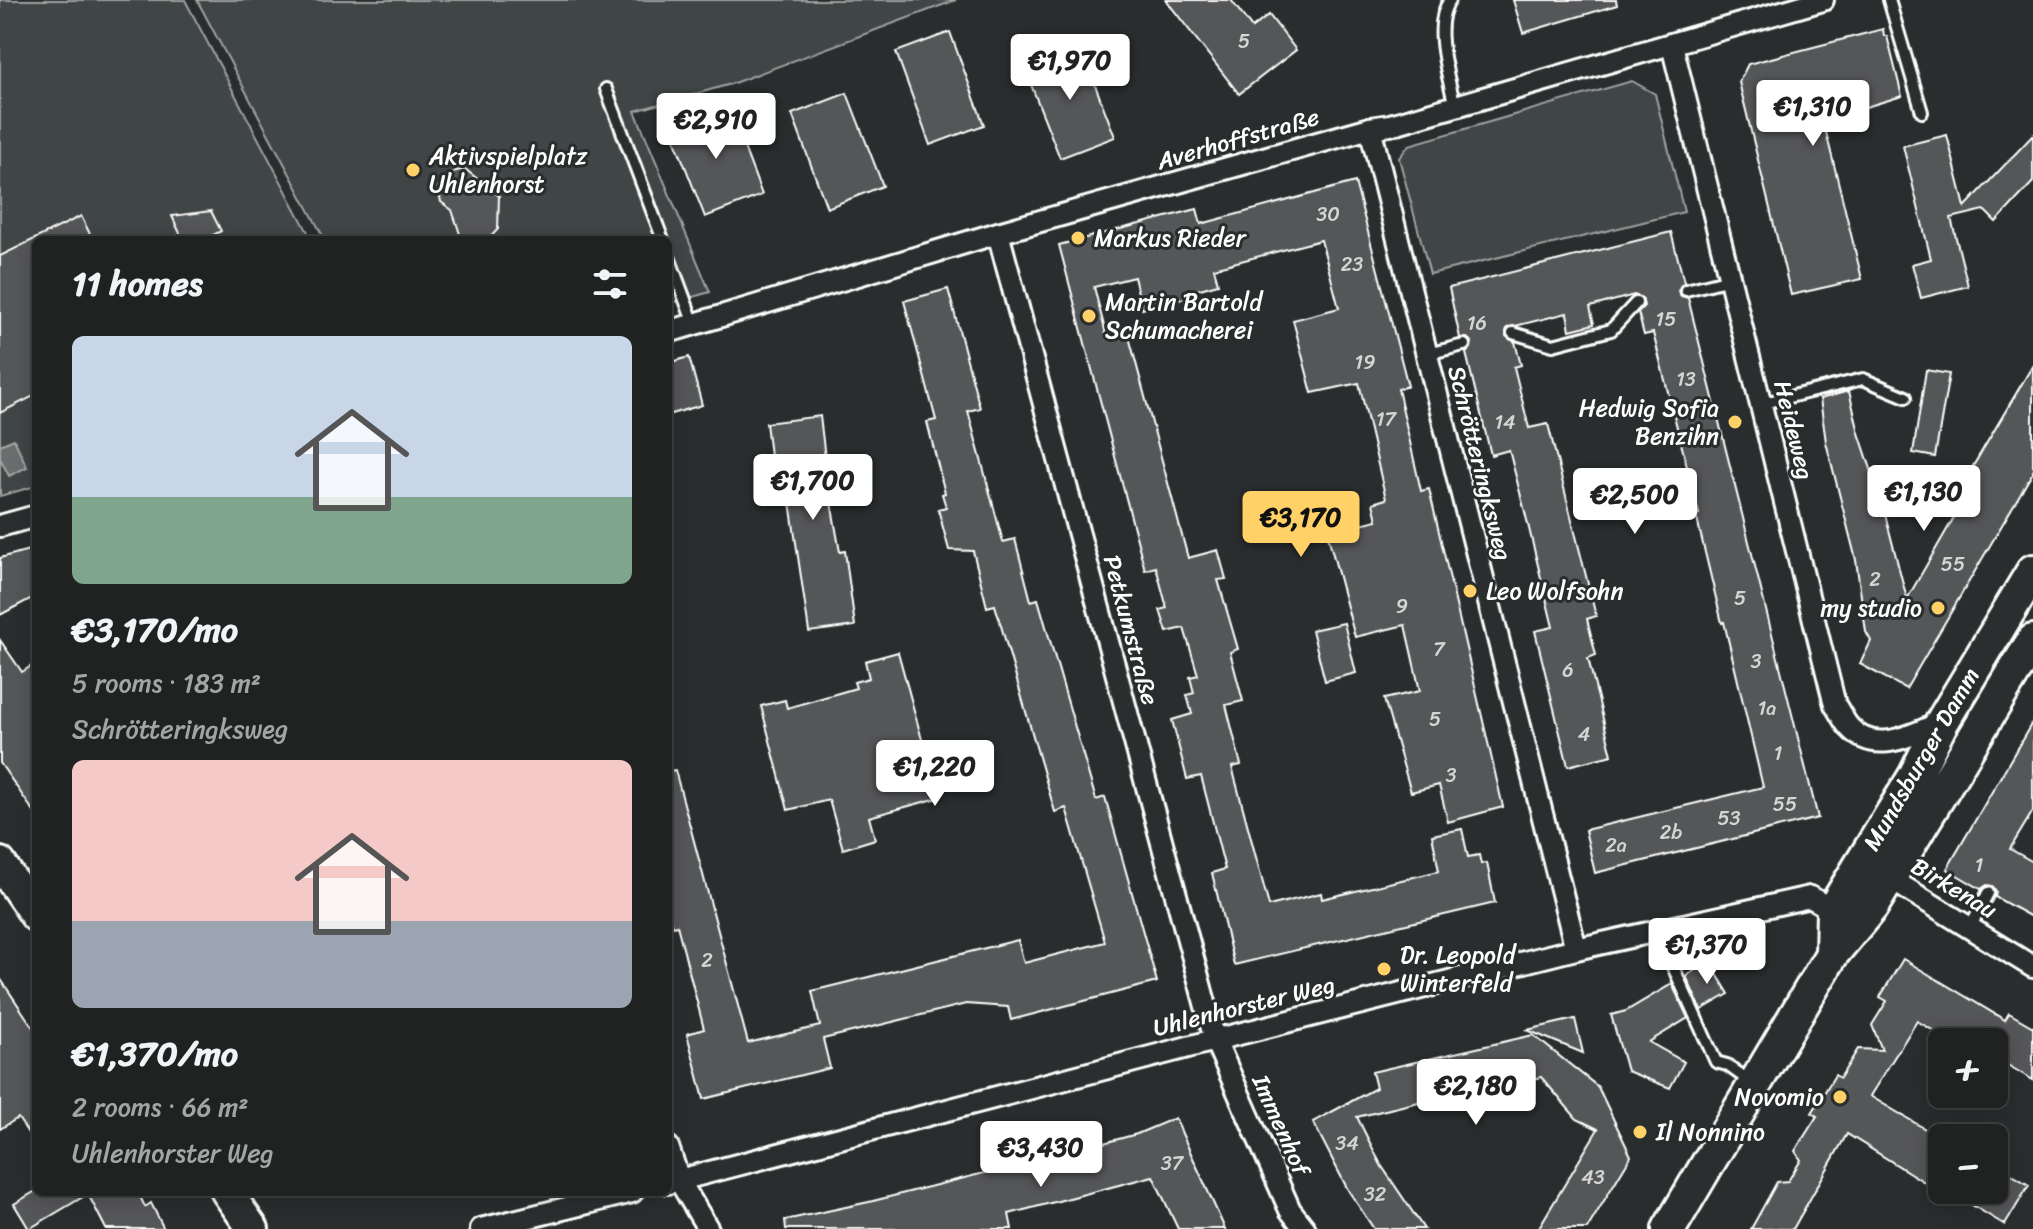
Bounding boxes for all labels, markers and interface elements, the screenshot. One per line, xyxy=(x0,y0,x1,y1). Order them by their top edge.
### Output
house number: 5 xyxy=(1238,24,1250,59)
pin: €1,970 xyxy=(1005,34,1135,102)
text: €1,970 xyxy=(1029,37,1111,83)
pin: €1,310 xyxy=(1748,80,1878,148)
text: €1,310 xyxy=(1774,83,1852,129)
pin: €2,910 xyxy=(651,93,781,161)
text: €2,910 xyxy=(675,96,757,142)
street label: Averhoffstraße xyxy=(1151,96,1324,183)
place label: Aktivspielplatz Uhlenhorst xyxy=(428,135,588,205)
marker: Aktivspielplatz Uhlenhorst xyxy=(404,161,422,179)
house number: 30 xyxy=(1316,197,1340,232)
place label: Markus Rieder xyxy=(1094,217,1248,259)
marker: Markus Rieder xyxy=(1069,229,1087,247)
house number: 23 xyxy=(1341,247,1363,282)
text: 11 homes xyxy=(72,254,203,314)
icon: filters xyxy=(588,262,632,306)
place label: Martin Bartold Schumacherei xyxy=(1105,281,1264,351)
house number: 15 xyxy=(1656,302,1676,337)
house number: 16 xyxy=(1467,306,1487,341)
marker: Martin Bartold Schumacherei xyxy=(1080,307,1098,325)
house number: 19 xyxy=(1355,345,1375,380)
street label: Schrötteringksweg xyxy=(1436,361,1524,565)
house number: 13 xyxy=(1676,362,1696,397)
street label: Heideweg xyxy=(1761,376,1827,484)
place label: Hedwig Sofia Benzihn xyxy=(1579,387,1719,457)
icon: home xyxy=(280,388,424,532)
house number: 17 xyxy=(1376,402,1398,437)
house number: 14 xyxy=(1494,405,1516,440)
marker: Hedwig Sofia Benzihn xyxy=(1726,413,1744,431)
pin: €1,700 xyxy=(748,454,878,522)
text: €1,700 xyxy=(771,457,855,503)
pin: €1,130 xyxy=(1859,465,1989,533)
pin: €2,500 xyxy=(1570,468,1700,536)
text: €1,130 xyxy=(1885,468,1963,514)
text: €2,500 xyxy=(1591,471,1679,517)
pin: €3,170 xyxy=(1236,491,1366,559)
text: €3,170 xyxy=(1261,494,1341,540)
house number: 55 xyxy=(1941,547,1965,582)
street label: Petkumstraße xyxy=(1091,550,1171,710)
house number: 2 xyxy=(1869,562,1881,597)
place label: Leo Wolfsohn xyxy=(1486,570,1623,612)
house number: 5 xyxy=(1734,581,1746,616)
marker: Leo Wolfsohn xyxy=(1461,582,1479,600)
place label: my studio xyxy=(1821,587,1922,629)
house number: 9 xyxy=(1396,589,1408,624)
marker: my studio xyxy=(1929,599,1947,617)
text: €3,170/mo xyxy=(72,600,238,660)
house number: 7 xyxy=(1433,632,1446,667)
house number: 3 xyxy=(1751,644,1762,679)
house number: 6 xyxy=(1562,653,1574,688)
street label: Mundsburger Damm xyxy=(1851,659,1991,859)
text: 5 rooms · 183 m² xyxy=(72,660,261,706)
house number: 1a xyxy=(1758,691,1776,726)
house number: 5 xyxy=(1429,702,1441,737)
text: Schrötteringksweg xyxy=(72,706,288,752)
house number: 4 xyxy=(1578,717,1590,752)
house number: 1 xyxy=(1774,736,1782,771)
pin: €1,220 xyxy=(870,740,1000,808)
text: €1,220 xyxy=(894,743,976,789)
house number: 3 xyxy=(1446,758,1457,793)
house number: 55 xyxy=(1773,787,1797,822)
house number: 53 xyxy=(1717,801,1741,836)
icon: home xyxy=(280,812,424,956)
house number: 2b xyxy=(1660,815,1682,850)
house number: 2a xyxy=(1605,828,1627,863)
street label: Birkenau xyxy=(1903,846,2005,930)
house number: 1 xyxy=(1975,848,1983,883)
pin: €1,370 xyxy=(1642,918,1772,986)
text: €1,370 xyxy=(1667,921,1747,967)
place label: Dr. Leopold Winterfeld xyxy=(1400,934,1518,1004)
house number: 2 xyxy=(701,943,713,978)
marker: Dr. Leopold Winterfeld xyxy=(1375,960,1393,978)
street label: Uhlenhorster Weg xyxy=(1149,963,1339,1049)
text: €1,370/mo xyxy=(72,1024,238,1084)
map controls xyxy=(1928,1028,2008,1204)
button: + xyxy=(1928,1028,2008,1108)
pin: €2,180 xyxy=(1411,1059,1541,1127)
text: €2,180 xyxy=(1435,1062,1517,1108)
street label: Immenhof xyxy=(1240,1067,1323,1185)
place label: Novomio xyxy=(1735,1076,1824,1118)
text: 2 rooms · 66 m² xyxy=(72,1084,248,1130)
marker: Novomio xyxy=(1831,1088,1849,1106)
place label: Il Nonnino xyxy=(1655,1111,1765,1153)
pin: €3,430 xyxy=(976,1121,1106,1189)
marker: Il Nonnino xyxy=(1631,1123,1649,1141)
text: €3,430 xyxy=(998,1124,1084,1170)
button: − xyxy=(1928,1124,2008,1204)
house number: 34 xyxy=(1335,1126,1359,1161)
text: Uhlenhorster Weg xyxy=(72,1130,274,1176)
house number: 37 xyxy=(1161,1146,1185,1181)
house number: 43 xyxy=(1581,1160,1605,1195)
house number: 32 xyxy=(1364,1177,1387,1212)

